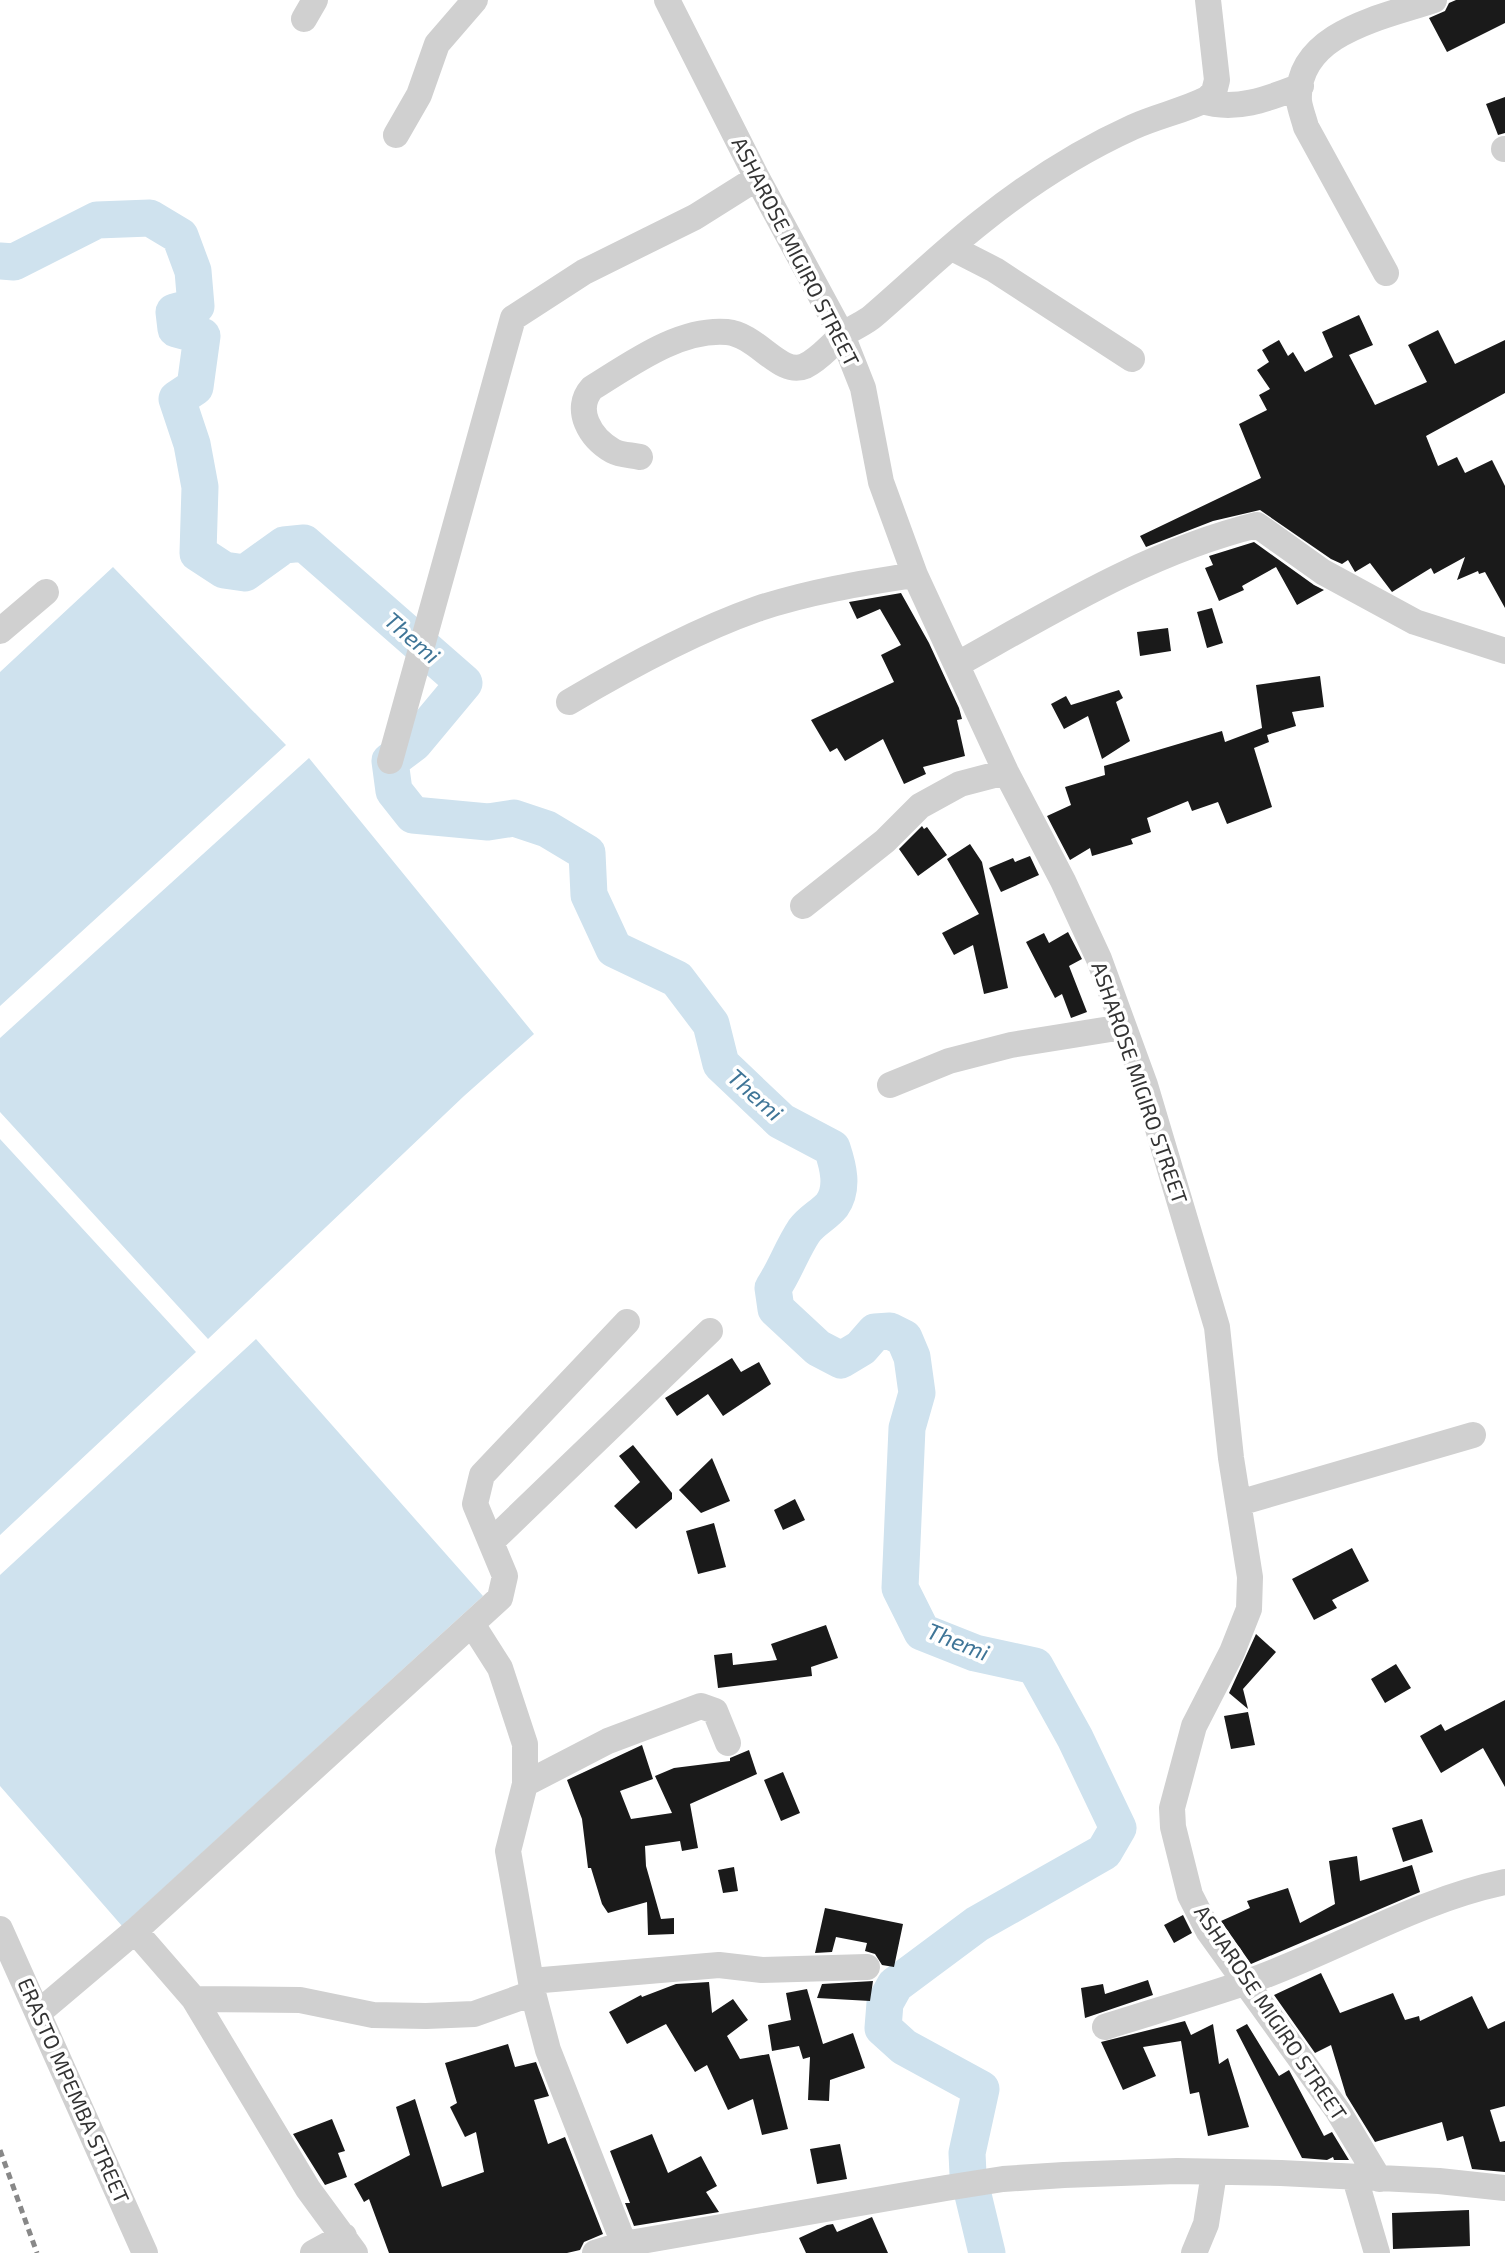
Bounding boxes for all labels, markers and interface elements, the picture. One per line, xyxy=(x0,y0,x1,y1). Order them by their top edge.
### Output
street label: ASHAROSE MIGIRO STREET xyxy=(728,132,865,370)
water label: Themi xyxy=(379,606,446,669)
street label: ASHAROSE MIGIRO STREET xyxy=(1087,958,1194,1207)
water label: Themi xyxy=(722,1062,789,1126)
water label: Themi xyxy=(923,1616,994,1666)
street label: ASHAROSE MIGIRO STREET xyxy=(1190,1900,1353,2125)
street label: ERASTO MPEMBA STREET xyxy=(13,1974,135,2207)

